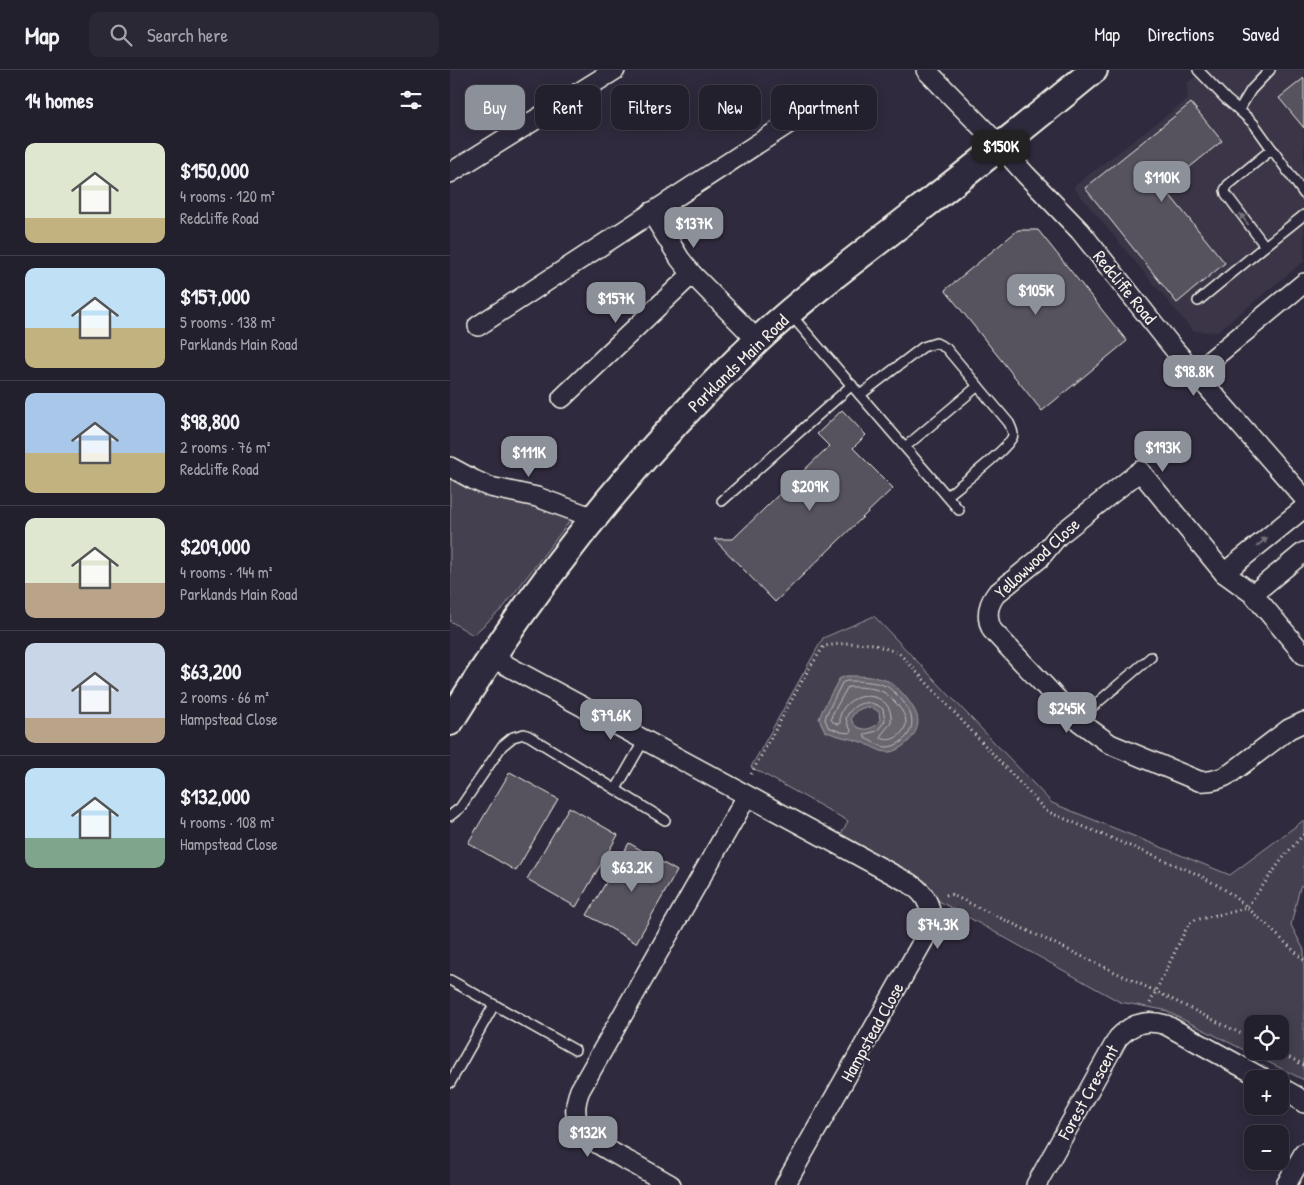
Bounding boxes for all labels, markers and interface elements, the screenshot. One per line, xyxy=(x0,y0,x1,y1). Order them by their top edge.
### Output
search box xyxy=(89,12,439,57)
text: Map xyxy=(25,19,59,51)
icon: search xyxy=(107,21,135,49)
text: Search here xyxy=(147,22,228,48)
text: Map xyxy=(1095,22,1120,47)
text: Directions xyxy=(1148,22,1214,47)
text: Saved xyxy=(1242,22,1279,47)
chip: Buy xyxy=(465,85,525,130)
chip: Rent xyxy=(535,85,601,130)
chip: Filters xyxy=(611,85,689,130)
chip: New xyxy=(699,85,761,130)
chip: Apartment xyxy=(771,85,877,130)
text: 14 homes xyxy=(25,86,93,115)
icon: filters xyxy=(397,86,425,114)
pin: $150K xyxy=(966,129,1036,172)
text: $150K xyxy=(983,135,1019,157)
text: $150,000 xyxy=(180,156,249,185)
pin: $110K xyxy=(1127,160,1197,203)
icon: home xyxy=(65,163,125,223)
text: $110K xyxy=(1144,166,1180,188)
text: 4 rooms · 120 m² xyxy=(180,185,275,207)
pin: $137K xyxy=(659,206,729,249)
text: Redcliffe Road xyxy=(180,207,259,229)
text: $137K xyxy=(675,212,713,234)
one-way arrow xyxy=(1239,213,1250,226)
street label: Redcliffe Road xyxy=(1087,245,1163,329)
pin: $105K xyxy=(1001,274,1071,316)
text: $105K xyxy=(1018,279,1054,301)
text: $157,000 xyxy=(180,282,250,311)
pin: $157K xyxy=(581,282,651,324)
text: $157K xyxy=(598,287,634,309)
icon: home xyxy=(65,288,125,348)
street label: Parklands Main Road xyxy=(682,308,794,418)
text: 5 rooms · 138 m² xyxy=(180,311,275,333)
text: Parklands Main Road xyxy=(180,333,297,355)
pin: $98.8K xyxy=(1153,354,1235,397)
text: $98.8K xyxy=(1174,360,1214,382)
text: $98,800 xyxy=(180,407,240,436)
icon: home xyxy=(65,413,125,473)
pin: $193K xyxy=(1128,430,1198,473)
text: 2 rooms · 76 m² xyxy=(180,436,270,458)
pin: $111K xyxy=(494,436,564,478)
text: $193K xyxy=(1145,436,1181,458)
text: $111K xyxy=(512,441,546,463)
text: Redcliffe Road xyxy=(180,458,259,480)
pin: $209K xyxy=(775,470,845,512)
text: $209K xyxy=(791,475,829,497)
street label: Yellowwood Close xyxy=(989,512,1085,604)
text: $209,000 xyxy=(180,532,250,561)
one-way arrow xyxy=(1255,537,1268,548)
icon: home xyxy=(65,538,125,598)
text: 4 rooms · 144 m² xyxy=(180,561,272,583)
text: Parklands Main Road xyxy=(180,583,297,605)
text: $63,200 xyxy=(180,657,241,686)
icon: home xyxy=(65,663,125,723)
text: 2 rooms · 66 m² xyxy=(180,686,269,708)
pin: $245K xyxy=(1032,692,1102,734)
text: $245K xyxy=(1049,697,1085,719)
pin: $79.6K xyxy=(570,698,652,741)
text: $79.6K xyxy=(591,704,631,726)
text: Hampstead Close xyxy=(180,708,278,730)
text: $132,000 xyxy=(180,782,250,811)
icon: home xyxy=(65,788,125,848)
text: 4 rooms · 108 m² xyxy=(180,811,274,833)
text: Hampstead Close xyxy=(180,833,278,855)
pin: $63.2K xyxy=(591,850,673,893)
text: $63.2K xyxy=(612,856,652,878)
pin: $74.3K xyxy=(897,908,979,950)
text: $74.3K xyxy=(918,913,959,935)
street label: Hampstead Close xyxy=(834,978,910,1086)
map controls xyxy=(1244,1015,1289,1170)
button: locate xyxy=(1244,1015,1289,1060)
street label: Forest Crescent xyxy=(1051,1039,1125,1145)
button: + xyxy=(1244,1070,1289,1115)
pin: $132K xyxy=(553,1116,623,1158)
text: $132K xyxy=(570,1121,606,1143)
button: − xyxy=(1244,1125,1289,1170)

